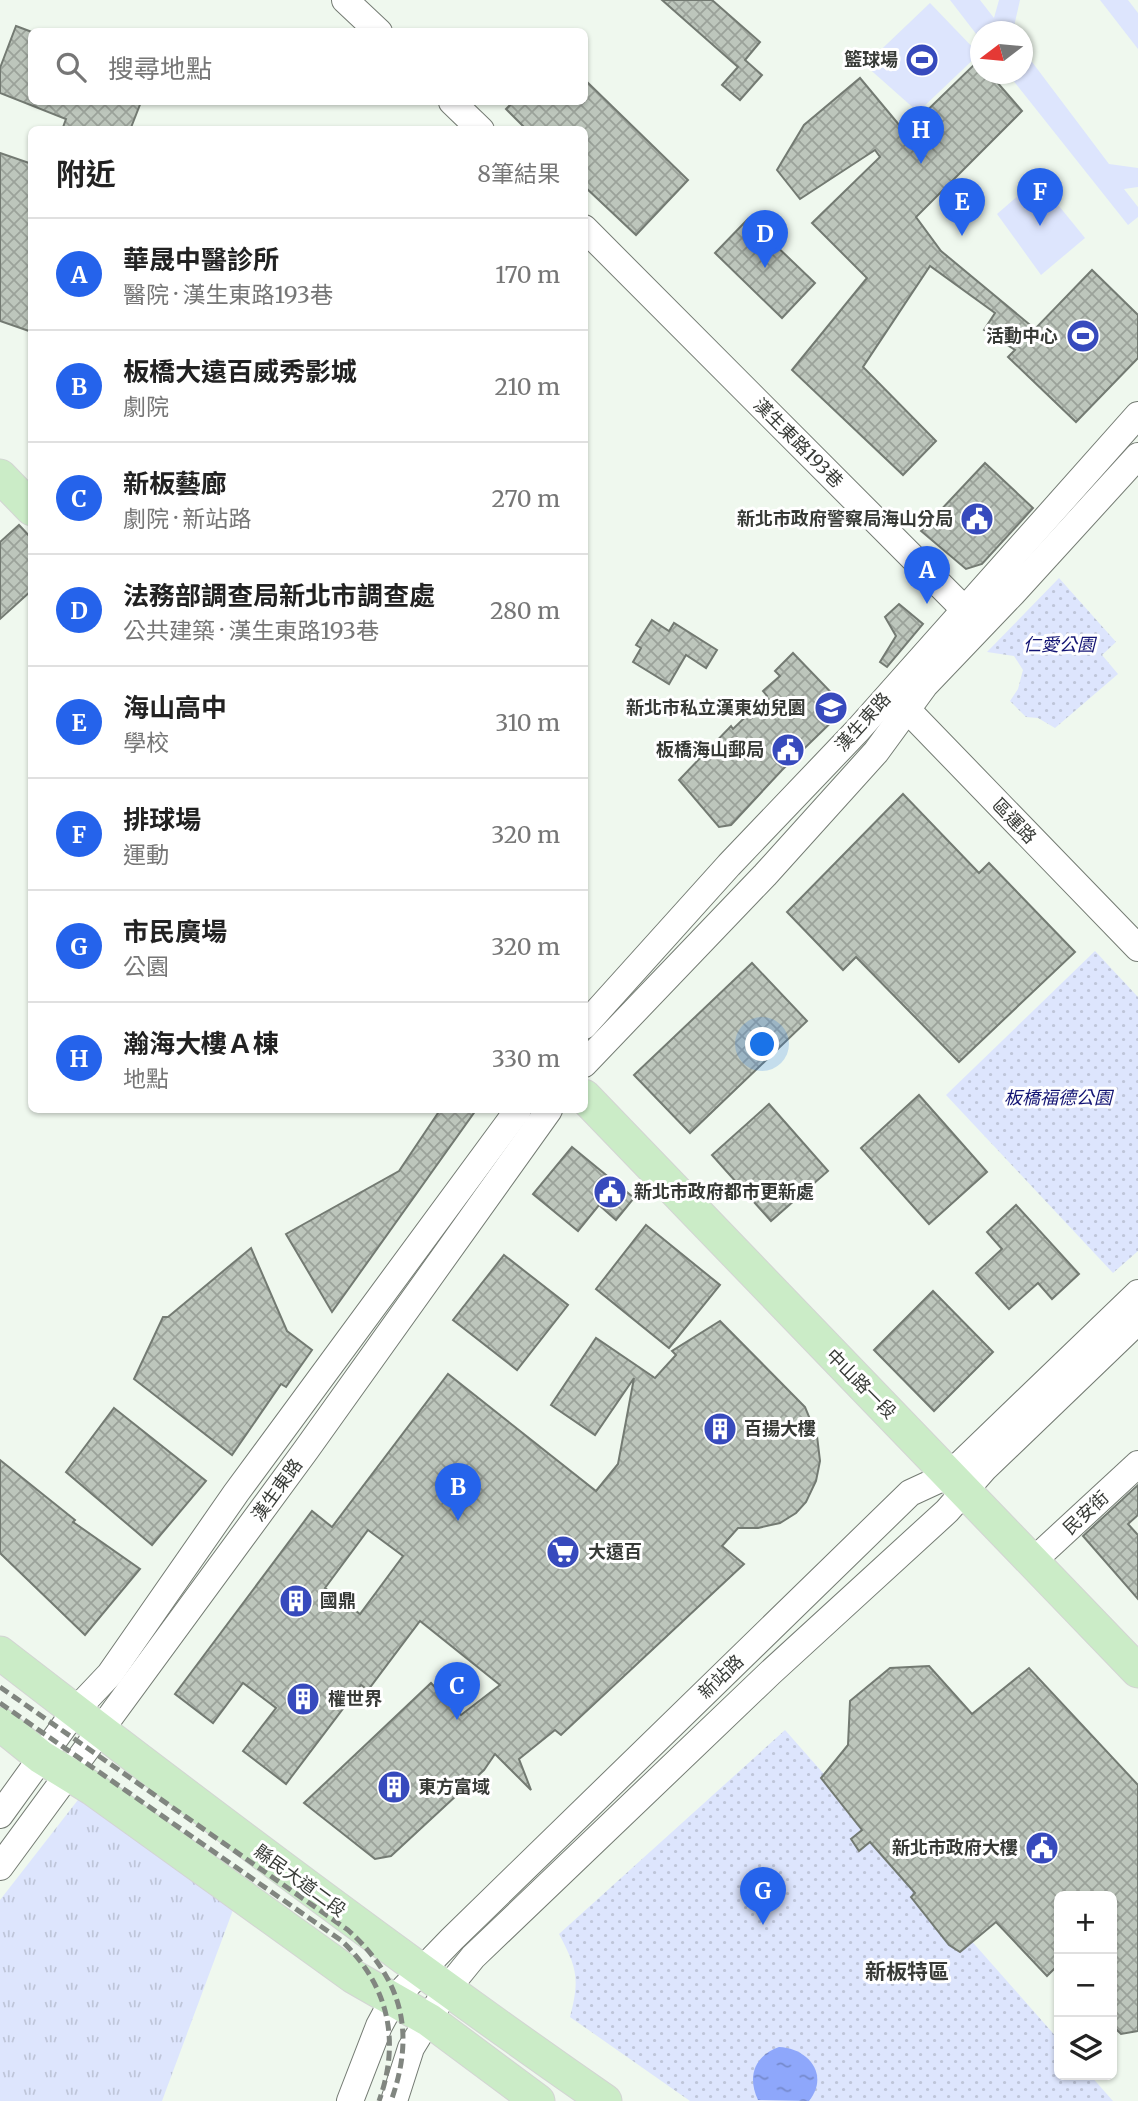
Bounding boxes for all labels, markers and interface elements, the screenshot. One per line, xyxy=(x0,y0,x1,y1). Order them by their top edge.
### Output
north arrow xyxy=(970,21,1033,84)
search box xyxy=(28,28,588,105)
sports icon: 籃球場 xyxy=(903,41,941,79)
icon: search xyxy=(52,48,90,86)
place label: 籃球場 xyxy=(844,48,898,71)
text: 搜尋地點 xyxy=(108,52,212,85)
pin: H xyxy=(898,106,944,164)
text: 附近 xyxy=(56,155,116,193)
text: 8筆結果 xyxy=(477,159,560,188)
pin: F xyxy=(1017,168,1063,226)
pin: E xyxy=(939,178,985,236)
pin: D xyxy=(742,210,788,268)
text: 華晟中醫診所 xyxy=(123,243,279,276)
text: A xyxy=(71,260,87,289)
text: 170 m xyxy=(495,260,560,289)
text: 醫院 · 漢生東路193巷 xyxy=(123,280,333,309)
sports icon: 活動中心 xyxy=(1064,317,1102,355)
place label: 活動中心 xyxy=(986,324,1058,347)
text: 板橋大遠百威秀影城 xyxy=(123,355,357,388)
text: B xyxy=(71,372,87,401)
text: 210 m xyxy=(495,372,560,401)
text: 劇院 xyxy=(123,392,169,421)
street label: 漢生東路193巷 xyxy=(749,393,848,492)
text: 新板藝廊 xyxy=(123,467,227,500)
text: C xyxy=(71,484,87,513)
text: 270 m xyxy=(492,484,560,513)
public building icon: 新北市政府警察局海山分局 xyxy=(958,500,996,538)
text: 劇院 · 新站路 xyxy=(123,504,252,533)
place label: 新北市政府警察局海山分局 xyxy=(737,507,953,530)
pin: A xyxy=(904,546,950,604)
text: 法務部調查局新北市調查處 xyxy=(123,579,435,612)
text: D xyxy=(70,596,88,625)
text: 280 m xyxy=(490,596,560,625)
text: 公共建築 · 漢生東路193巷 xyxy=(123,616,379,645)
park label: 仁愛公園 xyxy=(1023,633,1098,656)
street label: 漢生東路 xyxy=(830,687,895,756)
school or university icon: 新北市私立漢東幼兒園 xyxy=(812,689,850,727)
text: 海山高中 xyxy=(123,691,227,724)
place label: 新北市私立漢東幼兒園 xyxy=(626,696,806,719)
text: E xyxy=(71,708,87,737)
text: 310 m xyxy=(495,708,560,737)
text: 學校 xyxy=(123,728,169,757)
public building icon: 板橋海山郵局 xyxy=(769,731,807,769)
place label: 板橋海山郵局 xyxy=(656,738,764,761)
street label: 區運路 xyxy=(987,793,1041,848)
text: 排球場 xyxy=(123,803,201,836)
text: F xyxy=(72,820,86,849)
text: 320 m xyxy=(491,820,560,849)
text: 運動 xyxy=(123,840,169,869)
text: 市民廣場 xyxy=(123,915,227,948)
text: G xyxy=(71,932,87,961)
text: 320 m xyxy=(491,932,560,961)
text: 公園 xyxy=(123,952,169,981)
text: 瀚海大樓Ａ棟 xyxy=(123,1027,279,1060)
your location xyxy=(745,1027,779,1061)
text: H xyxy=(70,1044,89,1073)
text: 330 m xyxy=(492,1044,560,1073)
text: 地點 xyxy=(123,1064,169,1093)
park label: 板橋福德公園 xyxy=(1004,1086,1115,1109)
public building icon: 新北市政府都市更新處 xyxy=(591,1173,629,1211)
place label: 新北市政府都市更新處 xyxy=(634,1180,814,1203)
street label: 中山路一段 xyxy=(821,1344,901,1424)
building icon: 百揚大樓 xyxy=(701,1410,739,1448)
place label: 百揚大樓 xyxy=(744,1417,816,1440)
street label: 漢生東路 xyxy=(246,1454,307,1526)
pin: B xyxy=(435,1463,481,1521)
street label: 民安街 xyxy=(1058,1486,1113,1539)
supermarket icon: 大遠百 xyxy=(544,1533,582,1571)
place label: 大遠百 xyxy=(588,1540,642,1563)
building icon: 國鼎 xyxy=(277,1582,315,1620)
place label: 國鼎 xyxy=(320,1589,356,1612)
street label: 新站路 xyxy=(693,1650,748,1704)
pin: C xyxy=(434,1662,480,1720)
building icon: 權世界 xyxy=(284,1680,322,1718)
place label: 權世界 xyxy=(328,1687,382,1710)
building icon: 東方富域 xyxy=(375,1768,413,1806)
place label: 東方富域 xyxy=(418,1775,490,1798)
public building icon: 新北市政府大樓 xyxy=(1023,1829,1061,1867)
place label: 新北市政府大樓 xyxy=(892,1836,1018,1859)
street label: 縣民大道二段 xyxy=(250,1840,351,1922)
pin: G xyxy=(740,1867,786,1925)
map controls xyxy=(1054,1891,1117,2080)
button: + xyxy=(1054,1891,1117,1954)
button: − xyxy=(1054,1954,1117,2017)
district label: 新板特區 xyxy=(865,1958,949,1985)
button: layers xyxy=(1054,2017,1117,2080)

